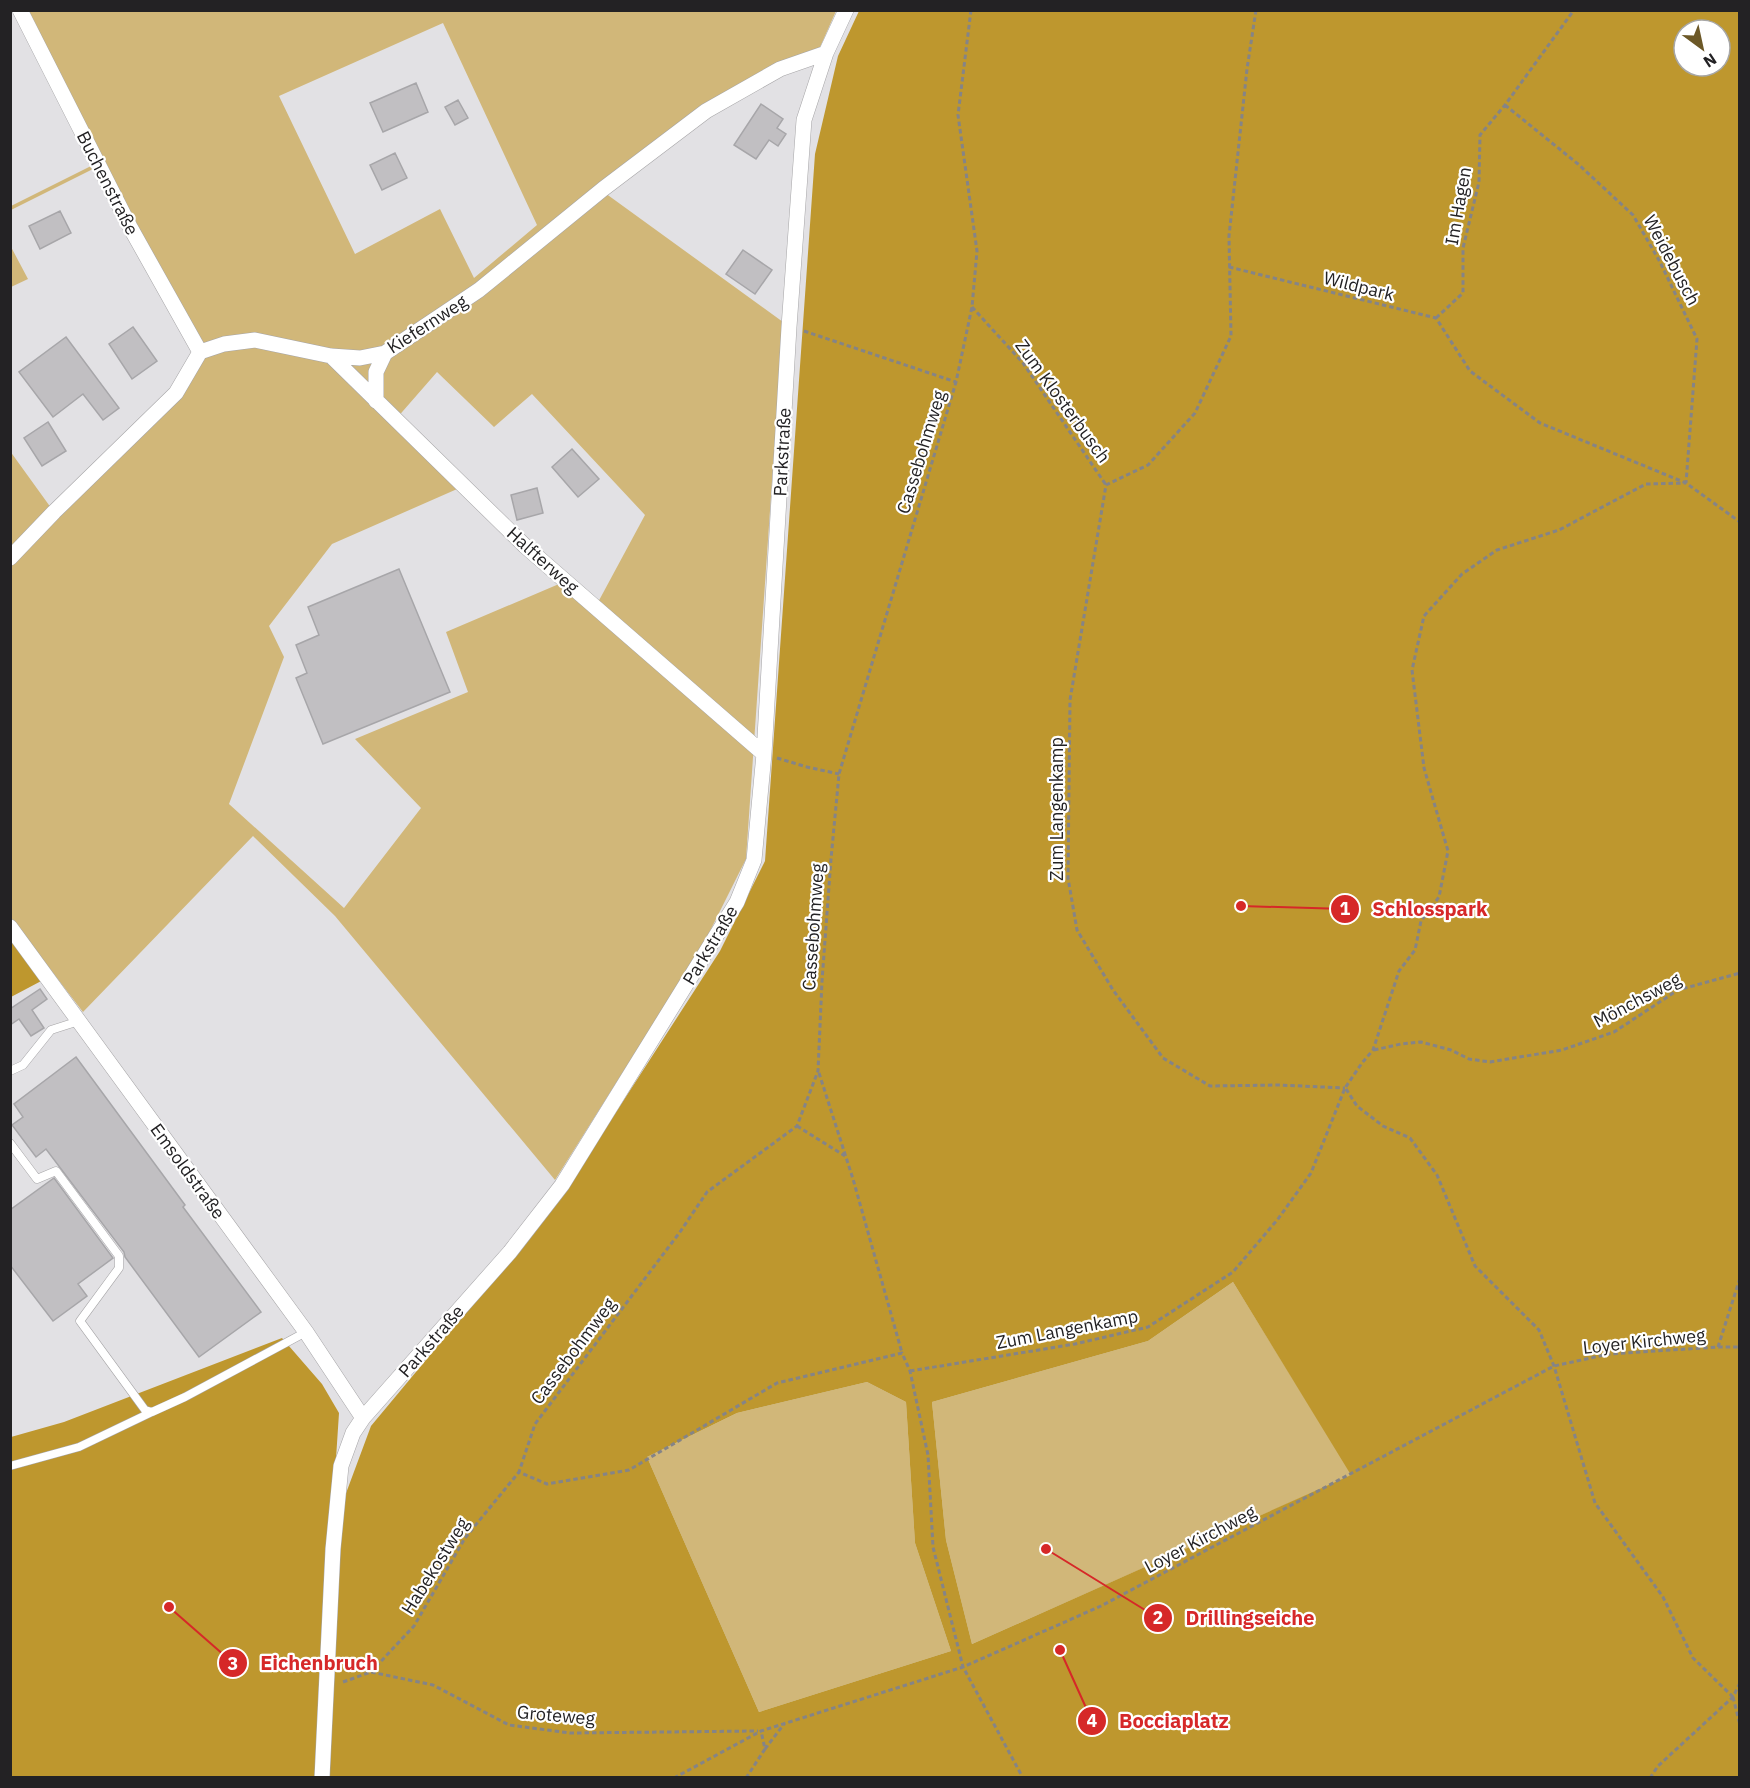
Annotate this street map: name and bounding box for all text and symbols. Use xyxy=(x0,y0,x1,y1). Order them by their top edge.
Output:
north arrow xyxy=(1672,18,1732,78)
text: N xyxy=(1700,49,1720,72)
street label: Buchenstraße xyxy=(72,127,144,239)
street label: Im Hagen xyxy=(1440,165,1476,247)
street label: Weidebusch xyxy=(1639,211,1705,309)
street label: Wildpark xyxy=(1321,266,1397,306)
street label: Kiefernweg xyxy=(382,289,472,359)
street label: Zum Klosterbusch xyxy=(1010,335,1116,467)
street label: Cassebohmweg xyxy=(891,387,951,516)
street label: Parkstraße xyxy=(768,407,796,497)
street label: Halfterweg xyxy=(502,522,584,599)
street label: Zum Langenkamp xyxy=(1045,737,1068,881)
street label: Cassebohmweg xyxy=(797,862,829,991)
callout: Schlosspark xyxy=(1330,890,1499,928)
text: Schlosspark xyxy=(1372,895,1488,922)
text: 1 xyxy=(1340,897,1351,920)
street label: Parkstraße xyxy=(677,901,743,989)
street label: Mönchsweg xyxy=(1589,967,1685,1033)
street label: Emsoldstraße xyxy=(146,1119,231,1224)
street label: Cassebohmweg xyxy=(525,1293,621,1409)
street label: Parkstraße xyxy=(393,1300,469,1382)
street label: Zum Langenkamp xyxy=(994,1304,1140,1354)
street label: Loyer Kirchweg xyxy=(1582,1323,1707,1359)
street label: Loyer Kirchweg xyxy=(1140,1500,1260,1578)
street label: Habekostweg xyxy=(396,1513,474,1619)
callout: Drillingseiche xyxy=(1143,1599,1326,1637)
text: Drillingseiche xyxy=(1186,1604,1314,1631)
text: 2 xyxy=(1153,1606,1163,1629)
callout: Eichenbruch xyxy=(218,1644,390,1682)
text: Eichenbruch xyxy=(260,1649,378,1676)
text: 3 xyxy=(228,1652,238,1675)
street label: Groteweg xyxy=(516,1700,596,1730)
callout: Bocciaplatz xyxy=(1077,1702,1241,1740)
text: Bocciaplatz xyxy=(1119,1707,1229,1734)
text: 4 xyxy=(1087,1709,1098,1732)

